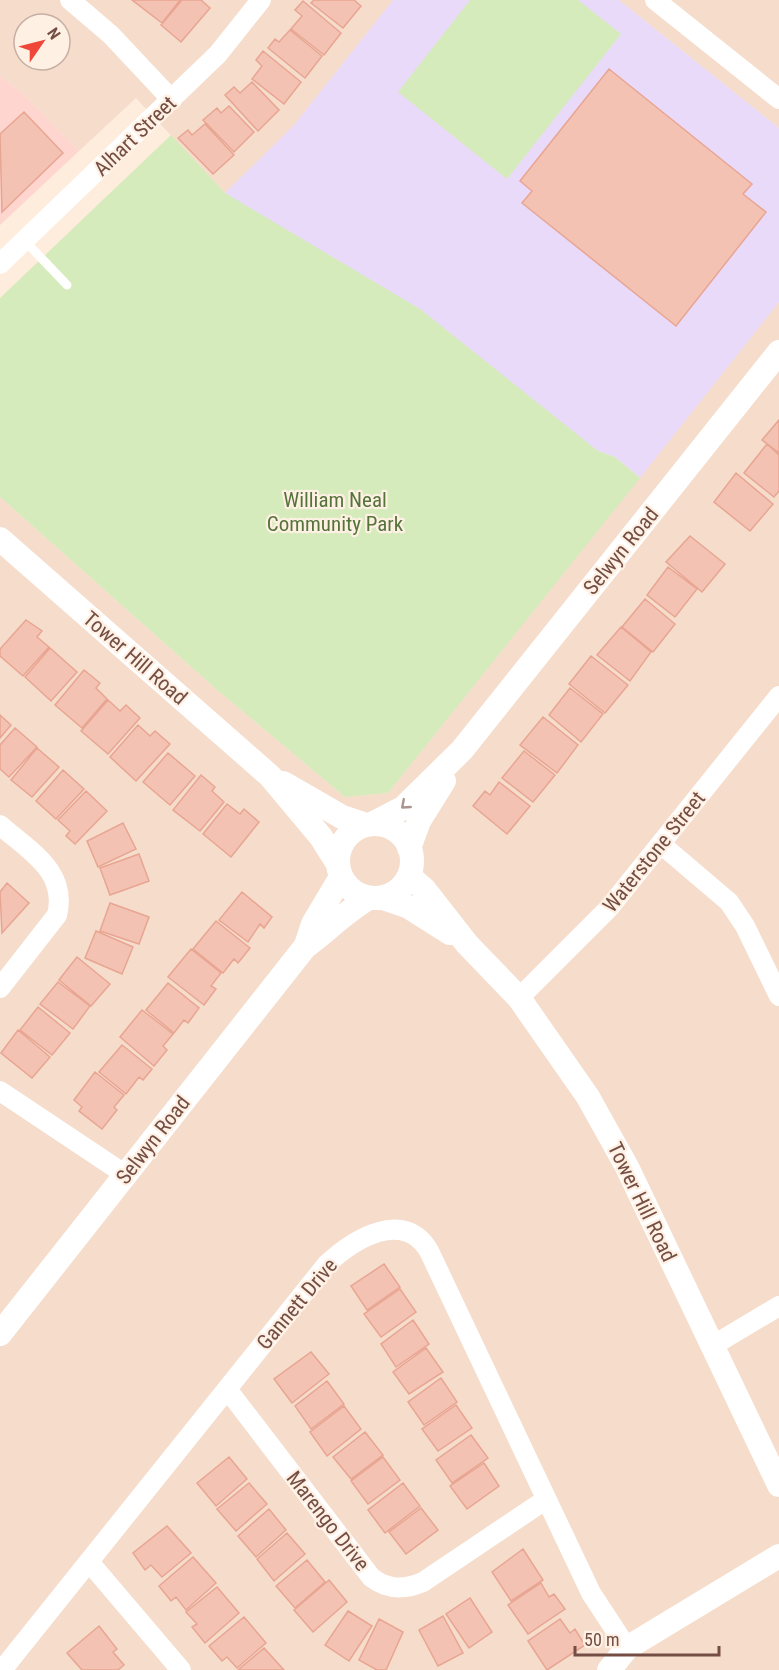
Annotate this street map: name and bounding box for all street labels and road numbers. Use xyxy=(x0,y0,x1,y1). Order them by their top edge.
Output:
street label: Alhart Street xyxy=(89,91,181,181)
street label: Selwyn Road xyxy=(579,503,663,599)
street label: Tower Hill Road xyxy=(78,606,192,710)
street label: Waterstone Street xyxy=(598,787,710,917)
street label: Selwyn Road xyxy=(111,1091,195,1189)
street label: Tower Hill Road xyxy=(603,1138,681,1266)
street label: Gannett Drive xyxy=(252,1253,342,1355)
street label: Marengo Drive xyxy=(282,1466,374,1576)

